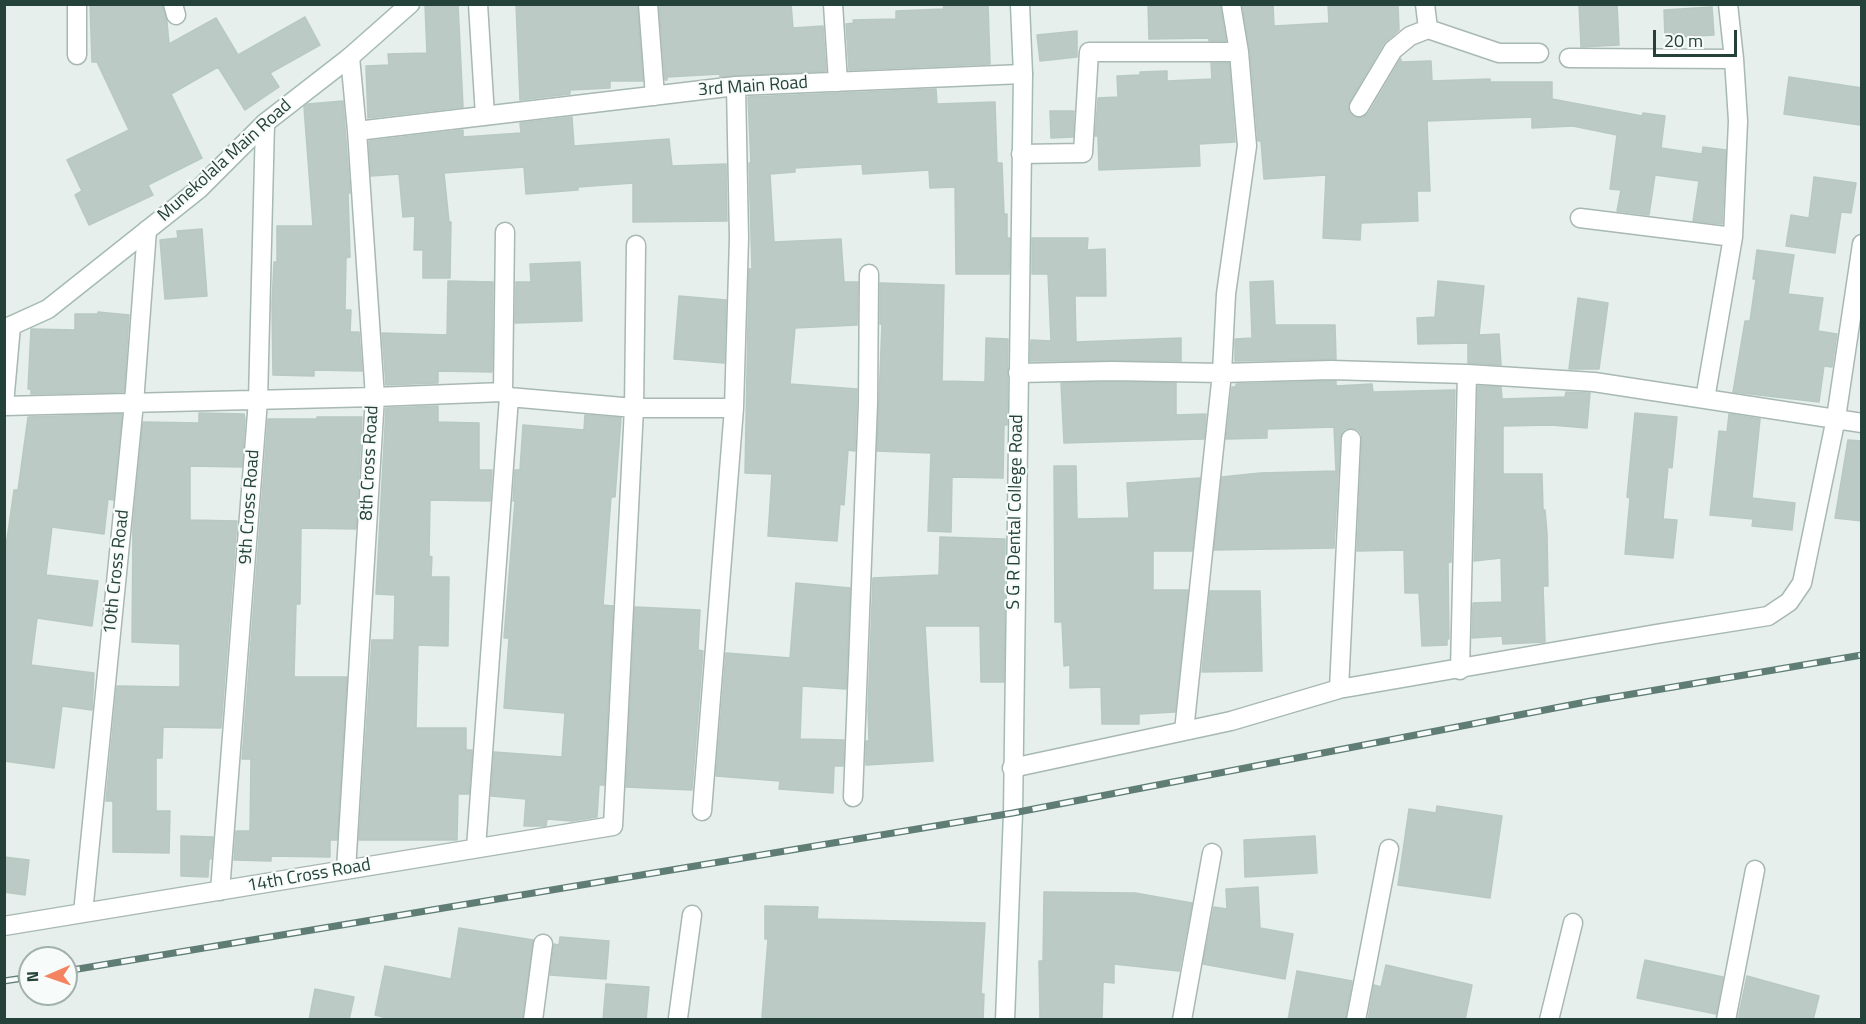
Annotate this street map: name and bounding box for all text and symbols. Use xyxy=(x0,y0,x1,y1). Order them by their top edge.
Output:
scale bar xyxy=(1656,18,1740,56)
text: 20 m xyxy=(1664,27,1703,54)
street label: 3rd Main Road xyxy=(697,72,809,102)
street label: Munekolala Main Road xyxy=(154,95,296,227)
street label: 8th Cross Road xyxy=(356,405,384,521)
street label: S G R Dental College Road xyxy=(1003,414,1029,610)
street label: 9th Cross Road xyxy=(235,449,265,565)
street label: 10th Cross Road xyxy=(100,509,134,635)
street label: 14th Cross Road xyxy=(246,855,372,897)
north arrow xyxy=(18,946,78,1006)
text: N xyxy=(20,971,44,983)

